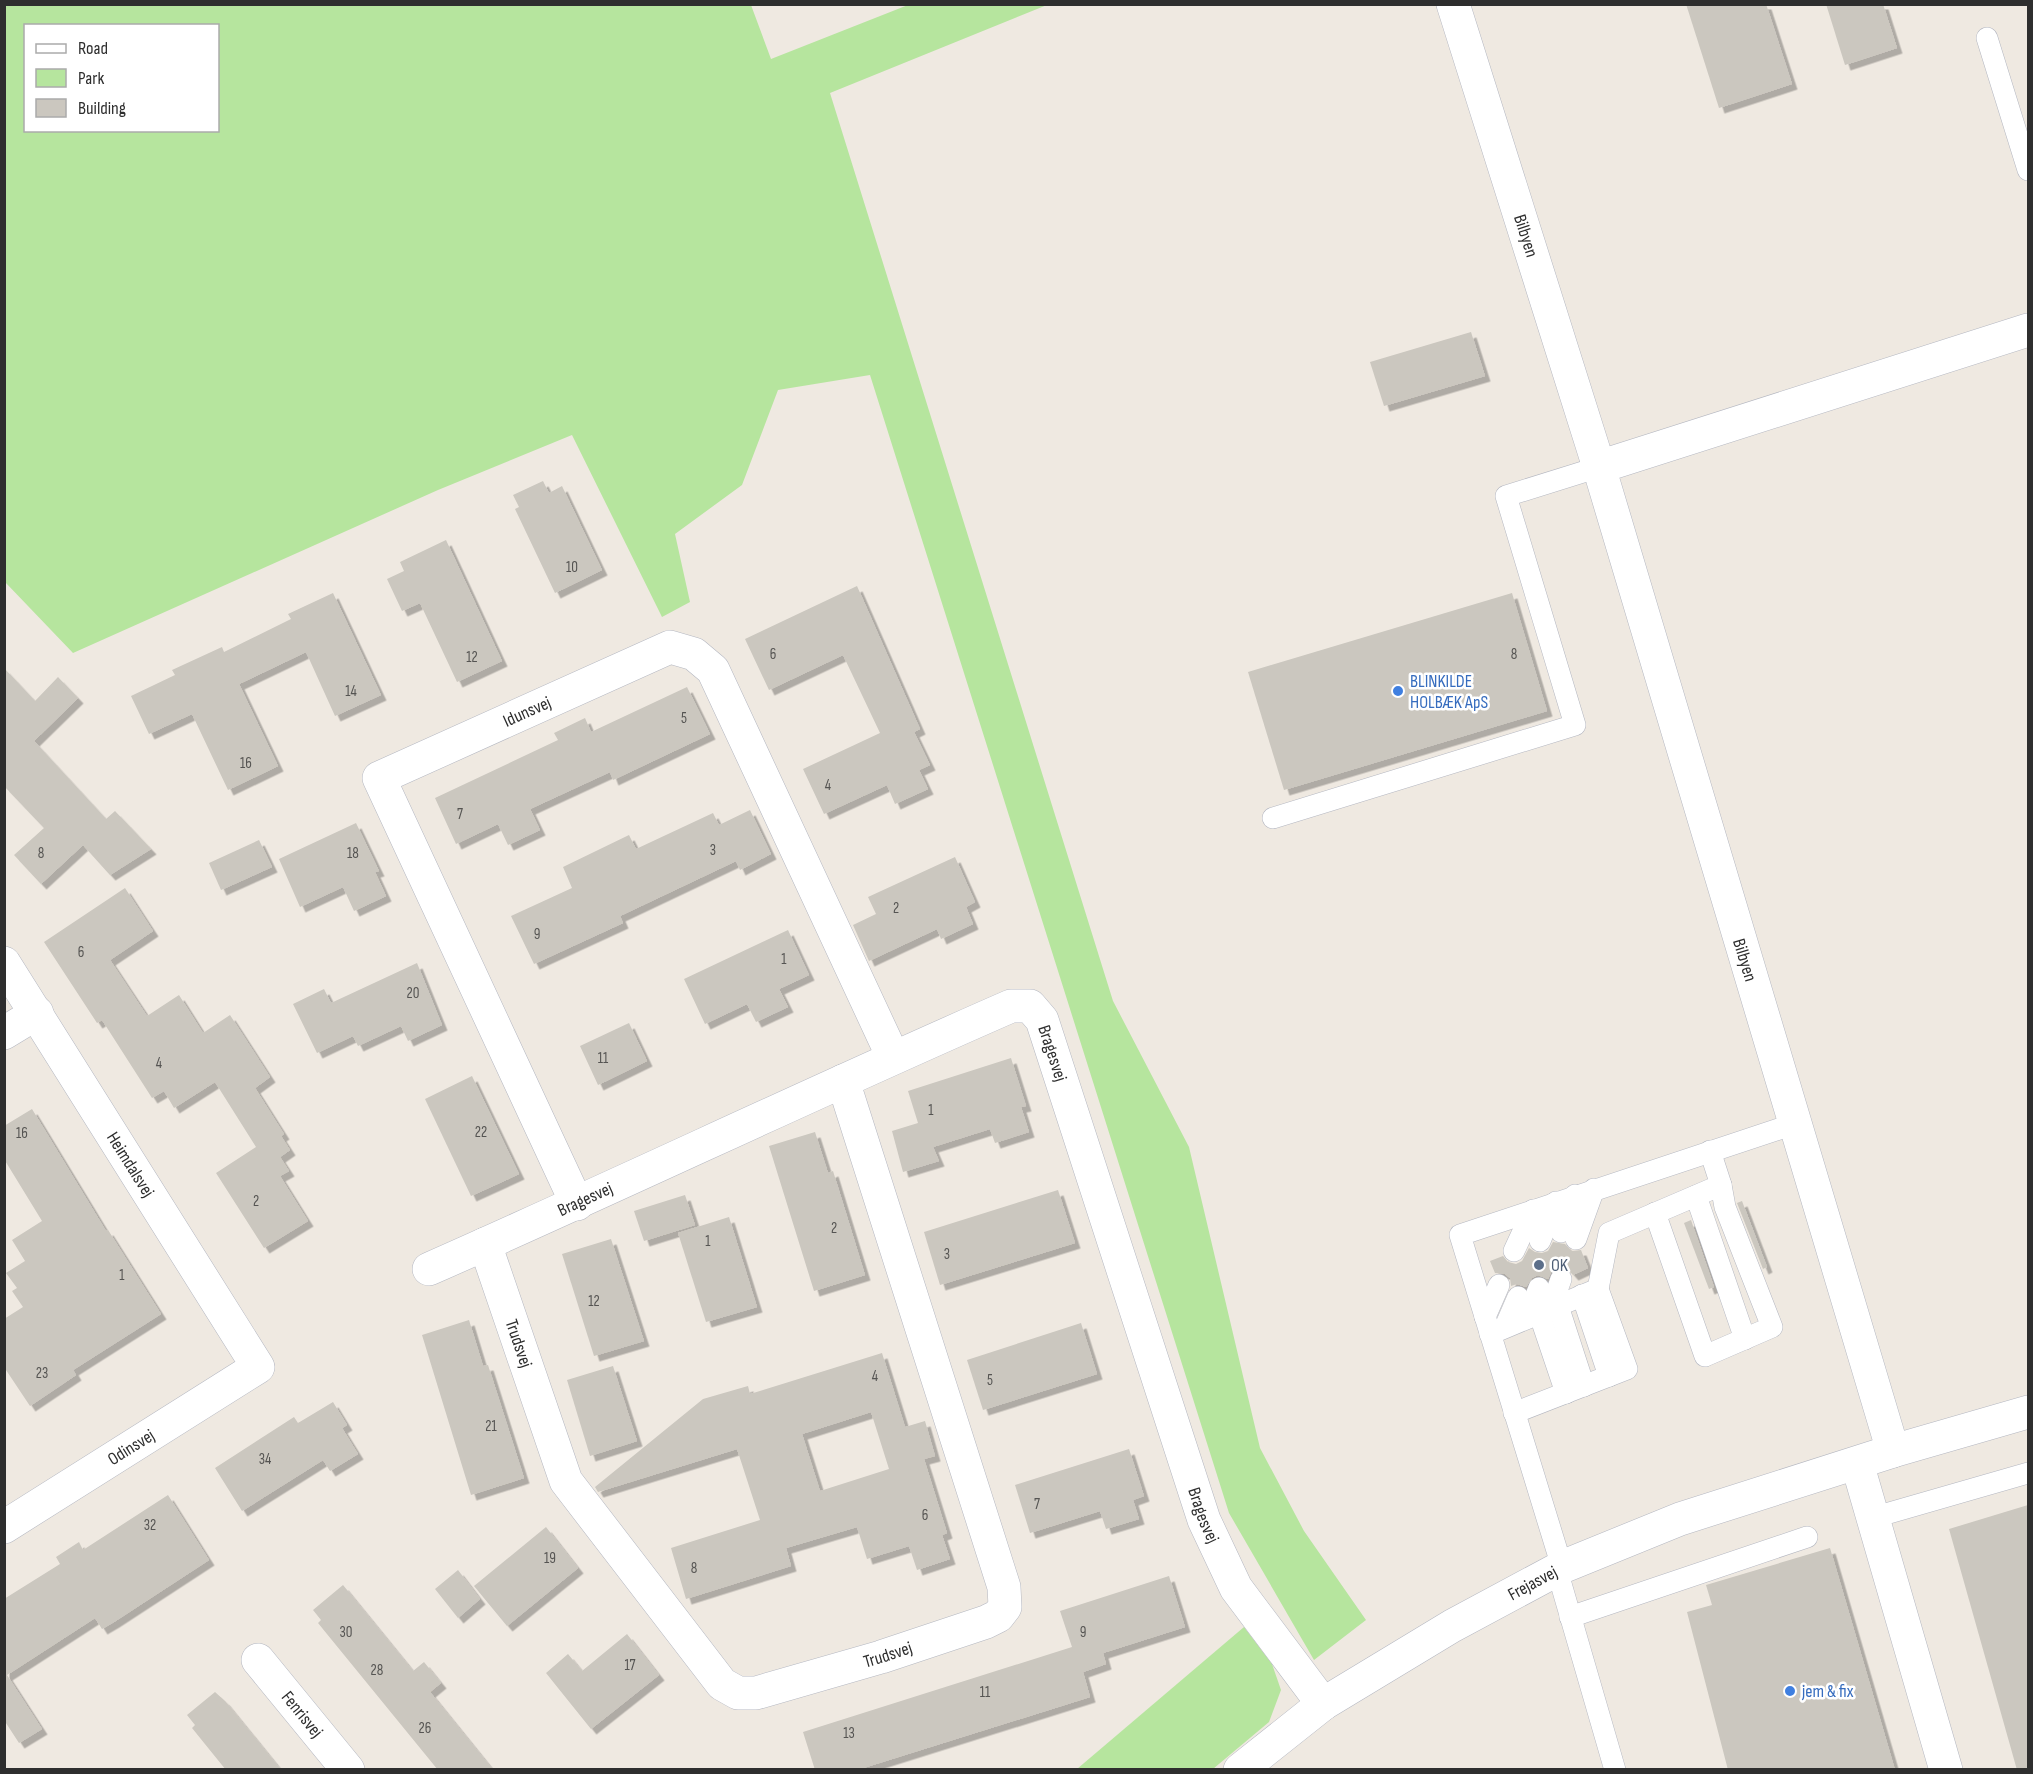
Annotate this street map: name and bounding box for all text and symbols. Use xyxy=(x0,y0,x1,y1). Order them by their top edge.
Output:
legend xyxy=(24,24,219,132)
text: Road xyxy=(78,38,108,59)
text: Park xyxy=(78,68,104,89)
text: Building xyxy=(78,98,126,119)
street label: Bilbyen xyxy=(1509,212,1542,260)
house number: 10 xyxy=(566,558,578,577)
house number: 6 xyxy=(770,645,776,664)
house number: 8 xyxy=(1511,645,1517,664)
house number: 12 xyxy=(466,648,478,667)
place label: BLINKILDE HOLBÆK ApS xyxy=(1410,671,1488,713)
house number: 14 xyxy=(345,682,357,701)
marker: BLINKILDE HOLBÆK ApS xyxy=(1391,684,1405,698)
street label: Idunsvej xyxy=(500,692,554,732)
house number: 5 xyxy=(681,709,687,728)
house number: 16 xyxy=(240,754,252,773)
house number: 4 xyxy=(825,776,831,795)
house number: 7 xyxy=(457,805,463,824)
house number: 3 xyxy=(710,841,716,860)
house number: 8 xyxy=(38,844,44,863)
house number: 18 xyxy=(347,844,359,863)
house number: 2 xyxy=(893,899,899,918)
house number: 9 xyxy=(534,925,540,944)
street label: Bilbyen xyxy=(1728,936,1761,984)
house number: 6 xyxy=(78,943,84,962)
house number: 1 xyxy=(781,950,787,969)
house number: 20 xyxy=(407,984,419,1003)
street label: Bragesvej xyxy=(1033,1023,1071,1084)
house number: 11 xyxy=(598,1049,609,1068)
house number: 4 xyxy=(156,1054,162,1073)
house number: 1 xyxy=(928,1101,934,1120)
house number: 22 xyxy=(475,1123,487,1142)
house number: 16 xyxy=(16,1124,28,1143)
street label: Heimdalsvej xyxy=(102,1128,159,1201)
street label: Bragesvej xyxy=(554,1178,616,1221)
house number: 2 xyxy=(253,1192,259,1211)
house number: 2 xyxy=(831,1219,837,1238)
house number: 1 xyxy=(705,1232,711,1251)
house number: 3 xyxy=(944,1245,950,1264)
place label: OK xyxy=(1551,1255,1569,1276)
marker: OK xyxy=(1532,1258,1546,1272)
house number: 1 xyxy=(119,1266,125,1285)
house number: 12 xyxy=(588,1292,600,1311)
street label: Trudsvej xyxy=(500,1316,536,1371)
house number: 23 xyxy=(36,1364,48,1383)
house number: 4 xyxy=(872,1367,878,1386)
house number: 5 xyxy=(987,1371,993,1390)
house number: 21 xyxy=(485,1417,497,1436)
street label: Odinsvej xyxy=(104,1425,159,1470)
house number: 34 xyxy=(259,1450,271,1469)
street label: Bragesvej xyxy=(1183,1485,1223,1547)
house number: 7 xyxy=(1034,1495,1040,1514)
house number: 6 xyxy=(922,1506,928,1525)
house number: 32 xyxy=(144,1516,156,1535)
house number: 19 xyxy=(544,1549,556,1568)
house number: 8 xyxy=(691,1559,697,1578)
street label: Frejasvej xyxy=(1504,1562,1561,1605)
house number: 30 xyxy=(340,1623,352,1642)
house number: 9 xyxy=(1080,1623,1086,1642)
street label: Trudsvej xyxy=(861,1637,915,1673)
house number: 17 xyxy=(624,1656,636,1675)
house number: 28 xyxy=(371,1661,383,1680)
place label: jem & fix xyxy=(1801,1681,1854,1702)
house number: 11 xyxy=(980,1683,991,1702)
marker: jem & fix xyxy=(1783,1684,1797,1698)
street label: Fenrisvej xyxy=(277,1687,327,1742)
house number: 26 xyxy=(419,1719,431,1738)
house number: 13 xyxy=(843,1724,855,1743)

